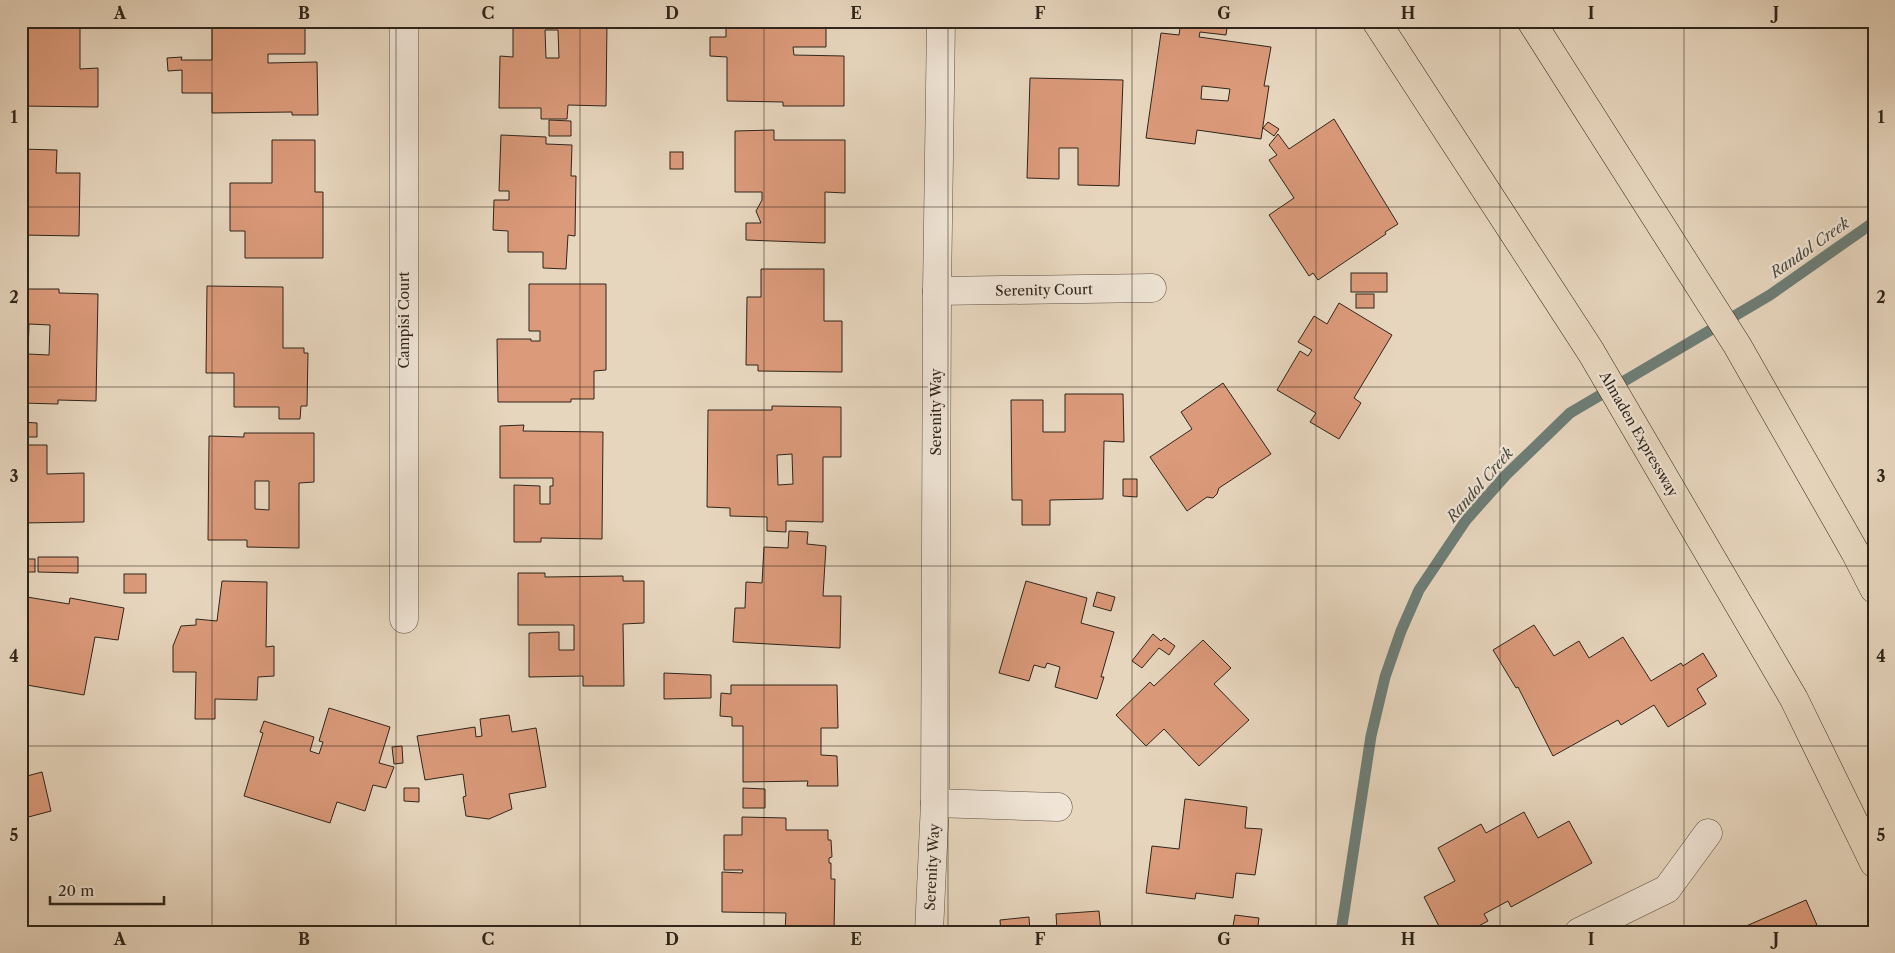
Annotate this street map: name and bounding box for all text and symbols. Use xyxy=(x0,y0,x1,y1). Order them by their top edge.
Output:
text: A xyxy=(113,3,127,23)
text: B xyxy=(298,3,310,23)
text: C xyxy=(482,3,494,23)
text: D xyxy=(665,3,679,23)
text: E xyxy=(850,3,862,23)
text: F xyxy=(1035,3,1046,23)
text: G xyxy=(1217,3,1231,23)
text: H xyxy=(1401,3,1415,23)
text: I xyxy=(1588,3,1595,23)
text: J xyxy=(1770,3,1779,23)
text: 1 xyxy=(10,107,18,127)
text: 1 xyxy=(1877,107,1885,127)
water label: Randol Creek xyxy=(1766,213,1853,282)
street label: Campisi Court xyxy=(395,271,413,369)
street label: Serenity Court xyxy=(995,280,1093,300)
text: 2 xyxy=(9,287,19,307)
text: 2 xyxy=(1876,287,1886,307)
street label: Almaden Expressway xyxy=(1595,367,1682,500)
street label: Serenity Way xyxy=(927,368,945,456)
water label: Randol Creek xyxy=(1441,443,1517,527)
text: 3 xyxy=(9,466,19,486)
text: 3 xyxy=(1876,466,1886,486)
text: 4 xyxy=(9,646,19,666)
text: 4 xyxy=(1876,646,1886,666)
street label: Serenity Way xyxy=(921,823,943,911)
text: 5 xyxy=(10,825,19,845)
text: 5 xyxy=(1877,825,1886,845)
scale bar xyxy=(50,873,164,905)
text: 20 m xyxy=(58,881,94,900)
text: A xyxy=(113,929,127,949)
text: B xyxy=(298,929,310,949)
text: C xyxy=(482,929,494,949)
text: D xyxy=(665,929,679,949)
text: E xyxy=(850,929,862,949)
text: F xyxy=(1035,929,1046,949)
text: G xyxy=(1217,929,1231,949)
text: H xyxy=(1401,929,1415,949)
text: I xyxy=(1588,929,1595,949)
text: J xyxy=(1770,929,1779,949)

